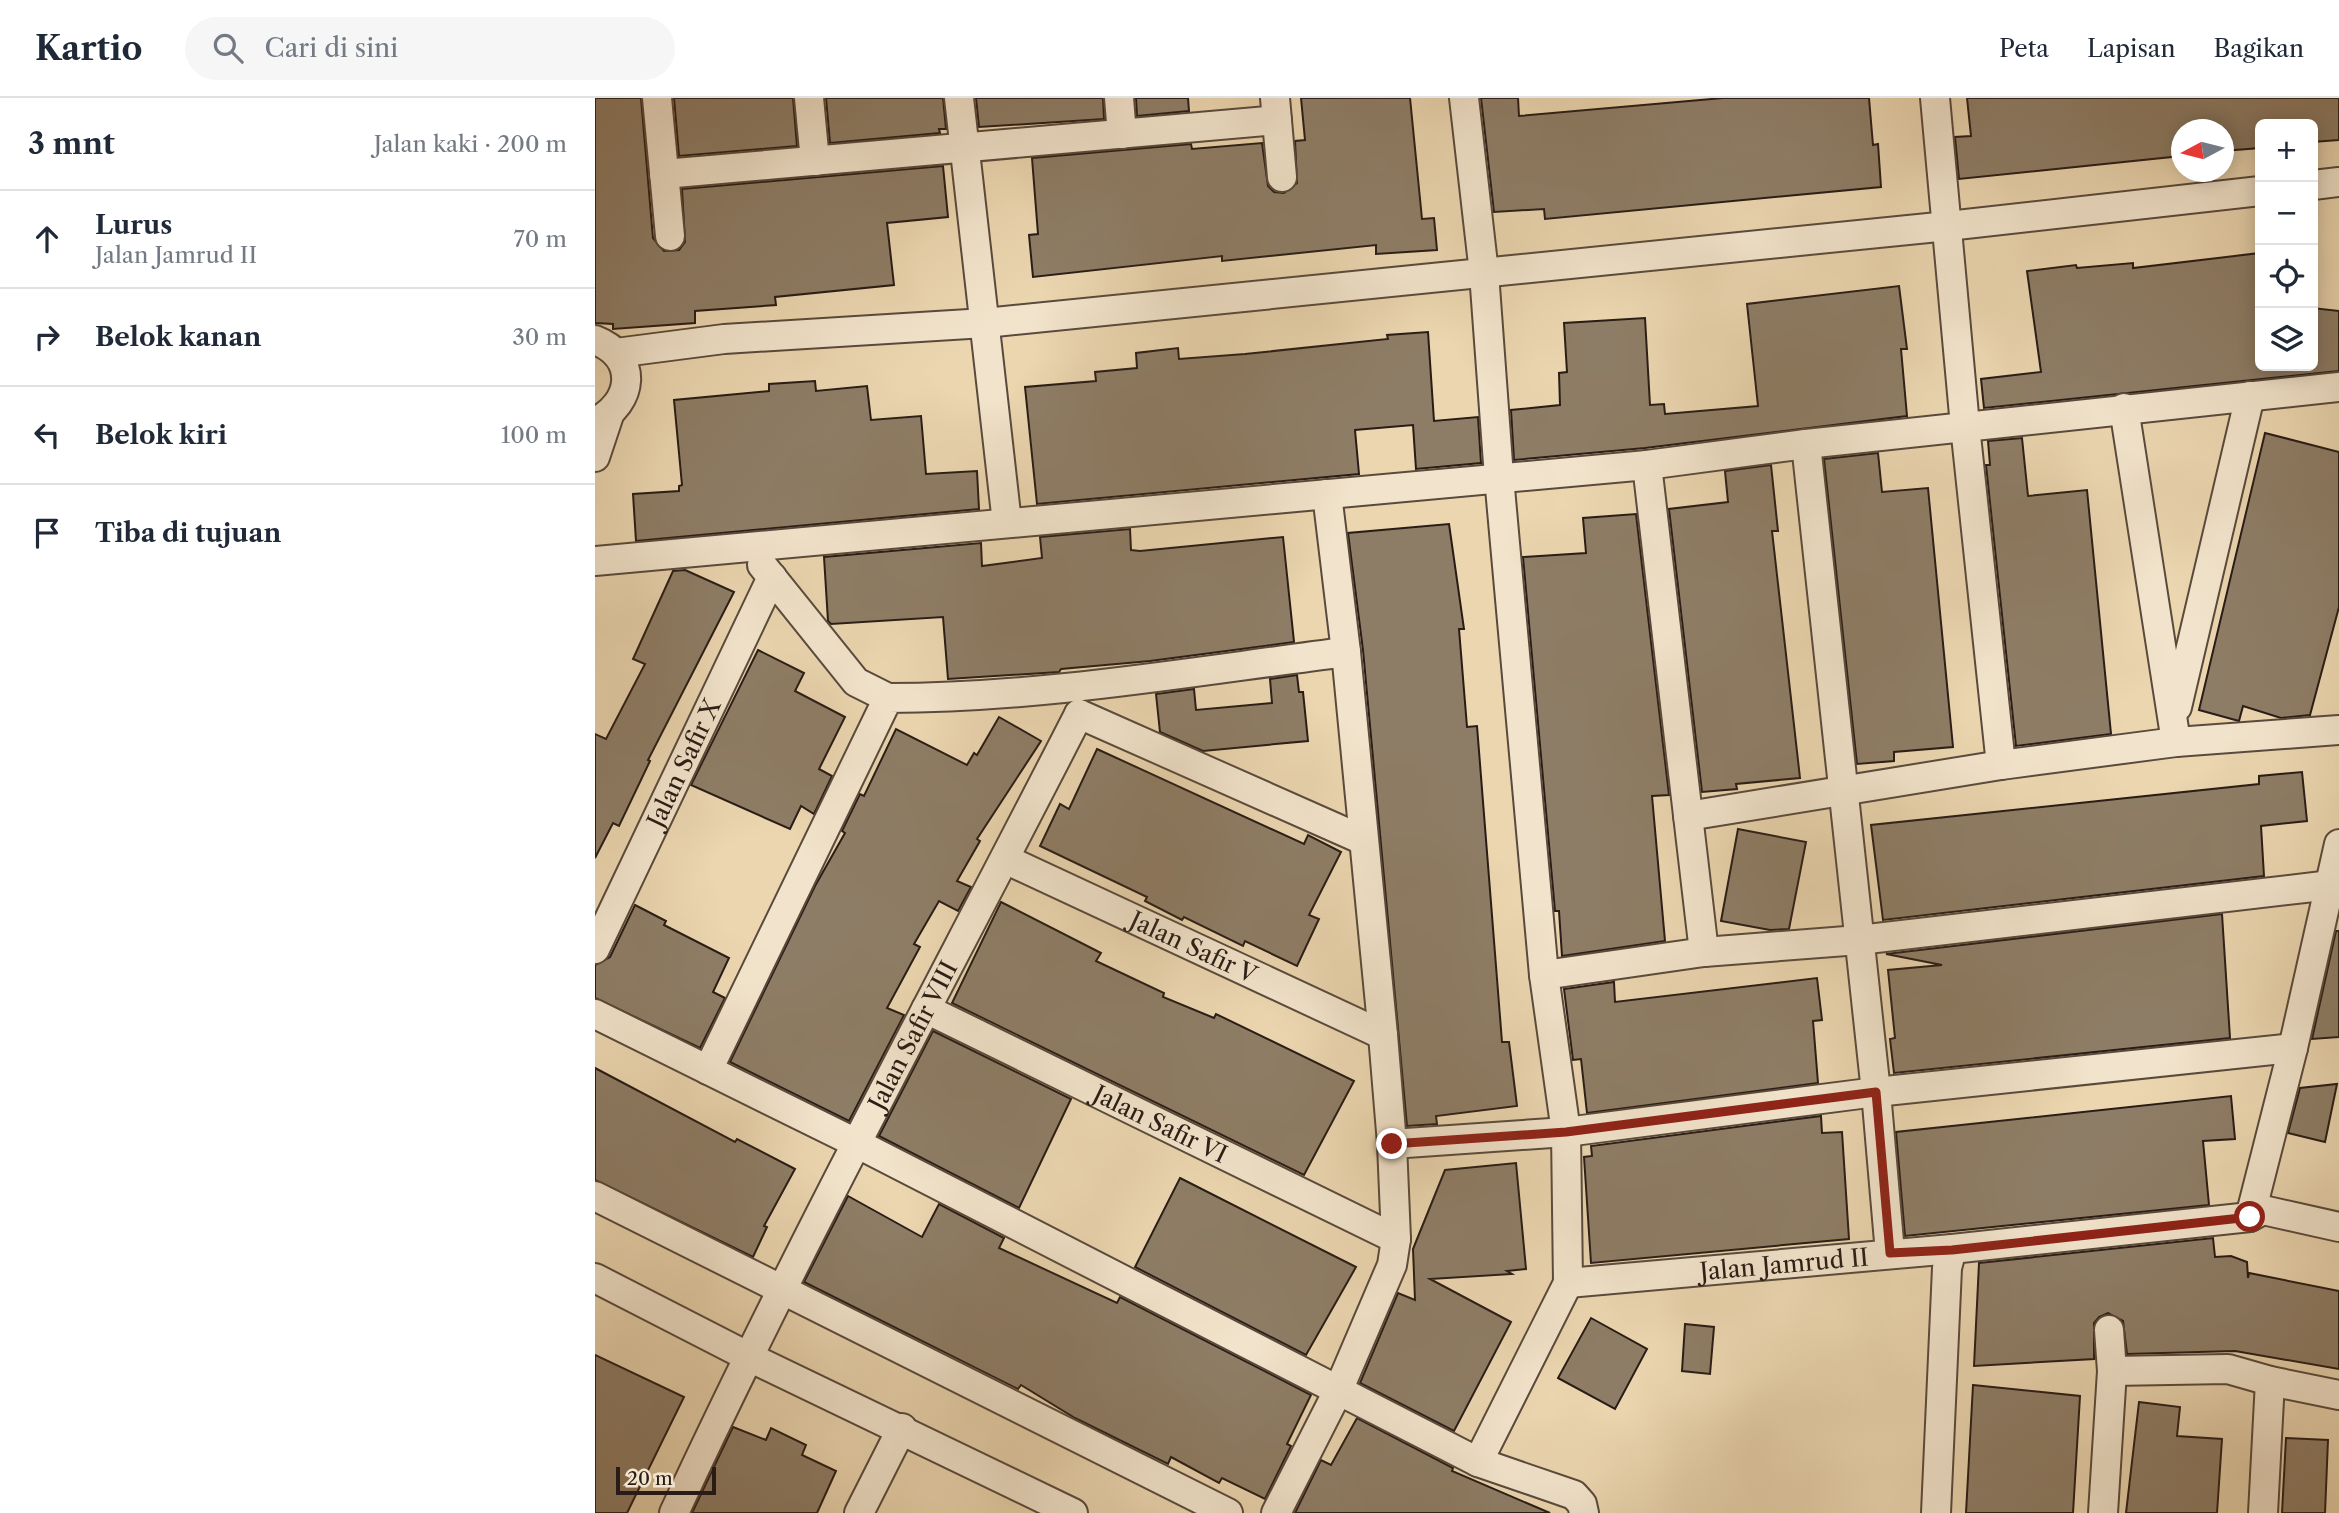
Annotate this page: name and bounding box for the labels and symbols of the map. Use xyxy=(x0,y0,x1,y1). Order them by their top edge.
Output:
north arrow xyxy=(2171,119,2234,182)
street label: Jalan Safir X xyxy=(639,694,726,835)
street label: Jalan Safir V xyxy=(1122,903,1262,989)
street label: Jalan Safir VIII xyxy=(860,956,963,1118)
street label: Jalan Safir VI xyxy=(1085,1077,1232,1169)
route end xyxy=(1376,1128,1407,1159)
route start xyxy=(2234,1201,2265,1232)
street label: Jalan Jamrud II xyxy=(1695,1242,1870,1286)
scale bar xyxy=(616,1464,716,1496)

